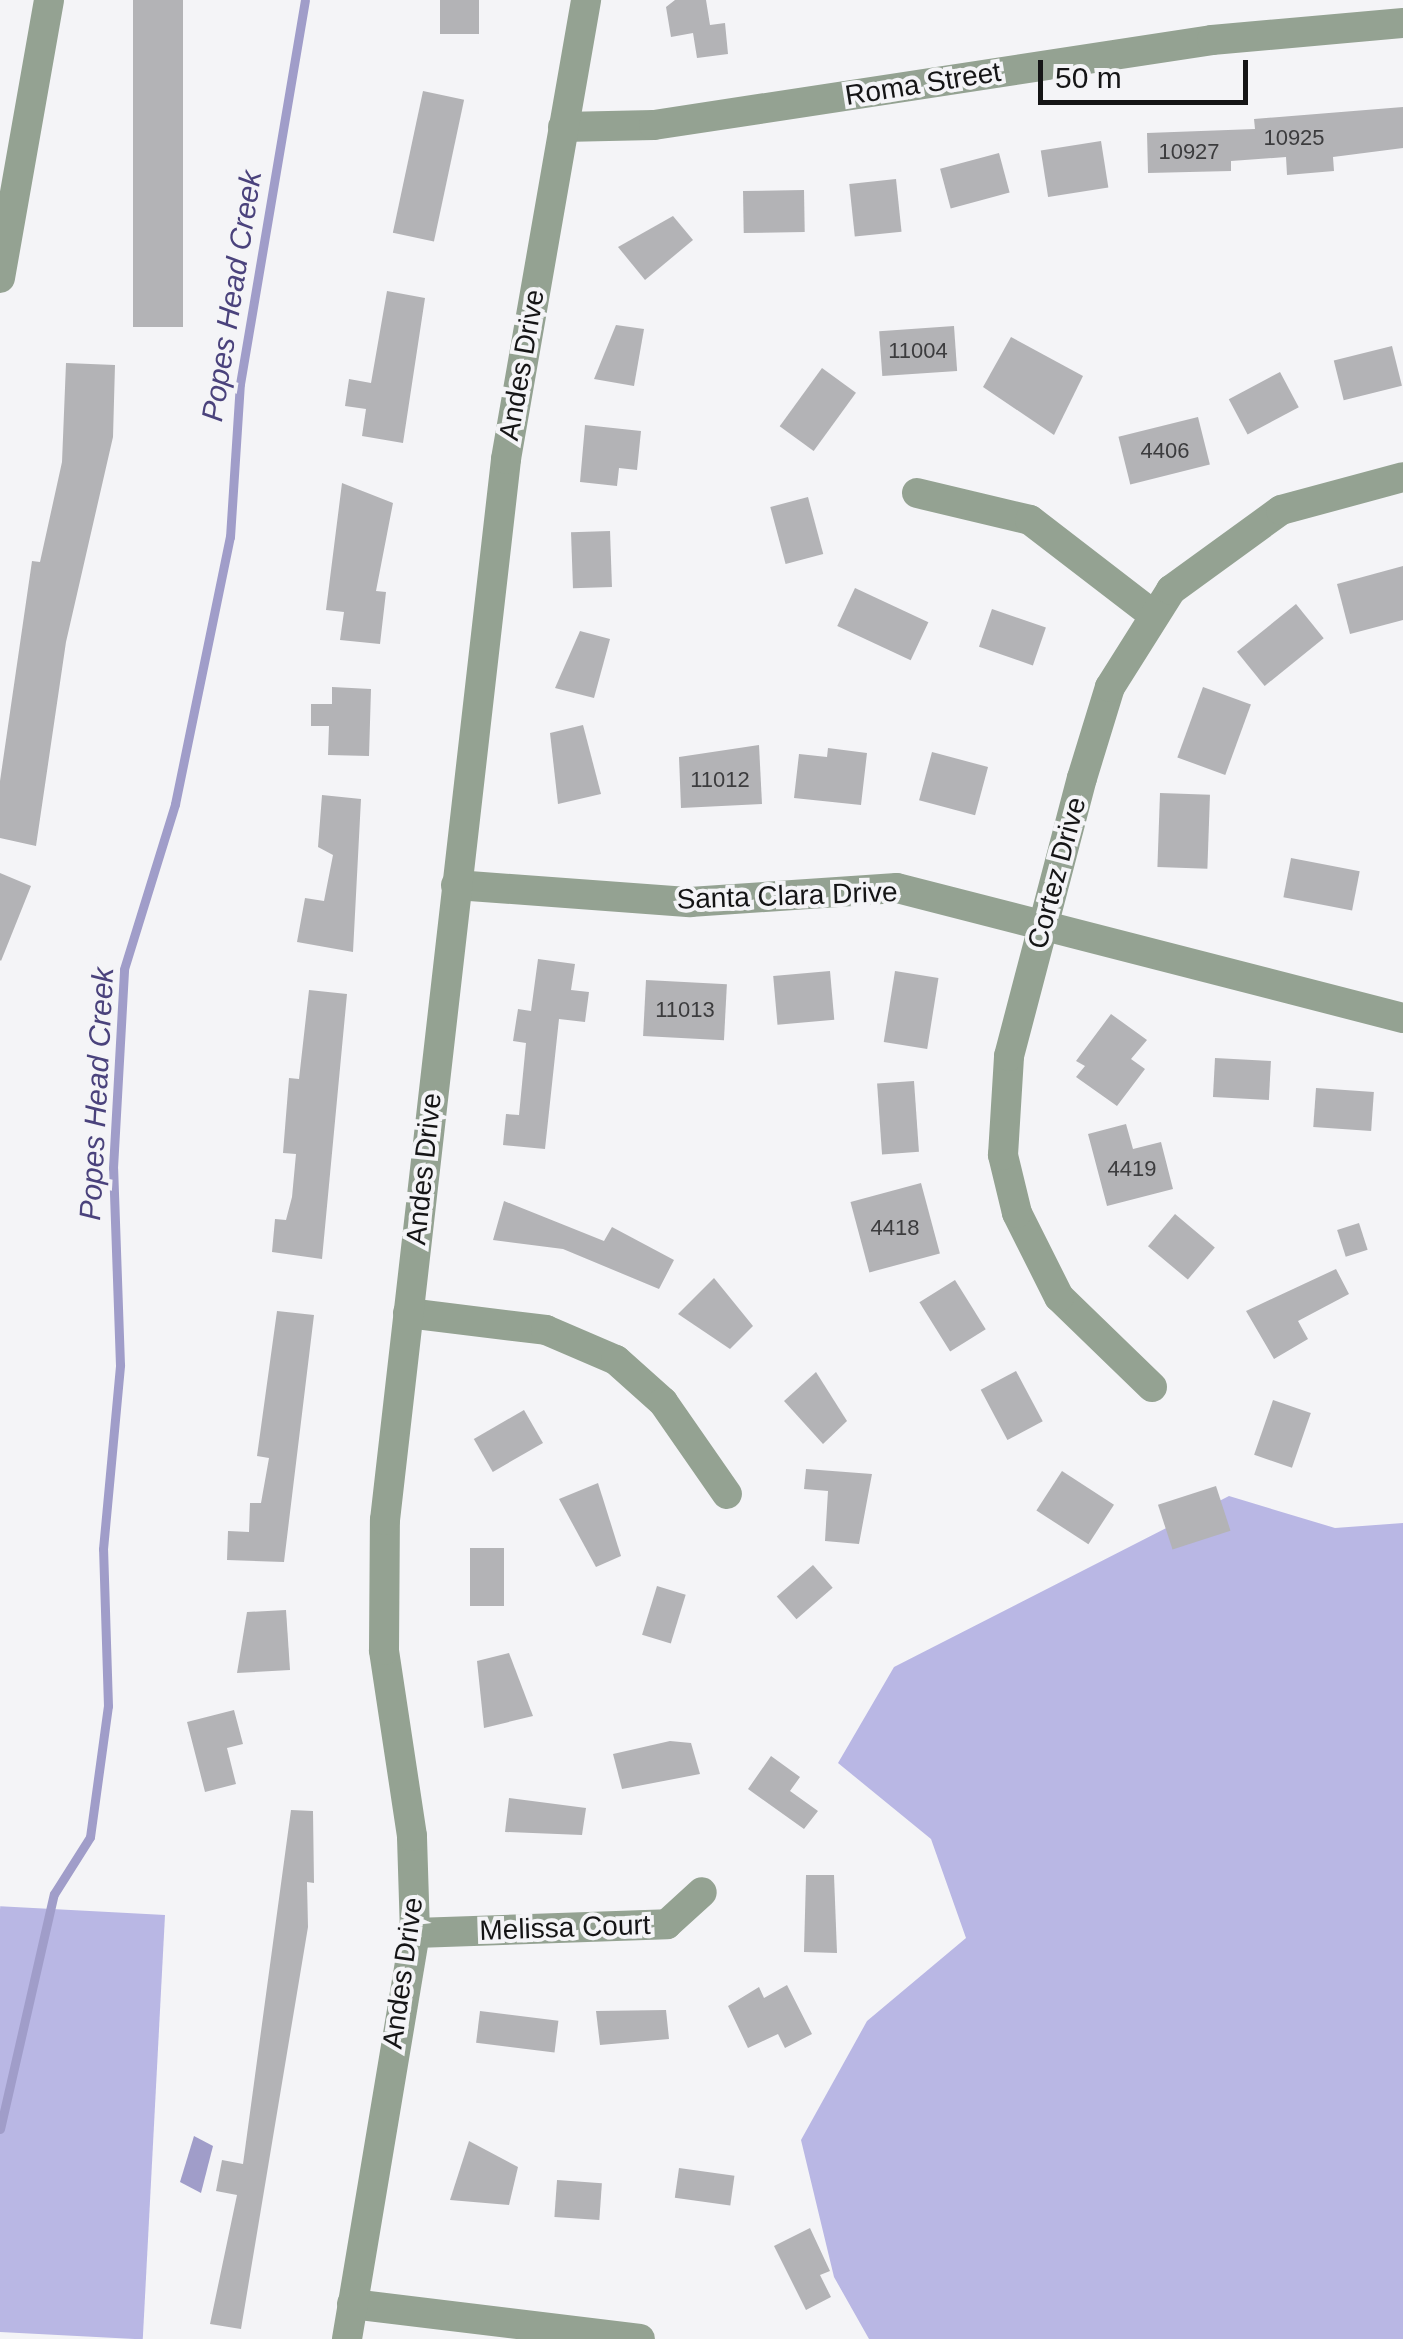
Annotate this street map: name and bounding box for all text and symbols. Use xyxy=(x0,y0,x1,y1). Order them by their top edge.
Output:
scale bar xyxy=(1043,40,1253,102)
street label: Roma Street xyxy=(843,55,1003,113)
text: 50 m xyxy=(1055,61,1122,94)
house number: 10925 xyxy=(1263,125,1325,151)
house number: 10927 xyxy=(1158,139,1220,165)
water label: Popes Head Creek xyxy=(194,168,270,424)
street label: Andes Drive xyxy=(492,287,552,443)
house number: 11004 xyxy=(888,338,948,364)
house number: 4406 xyxy=(1141,438,1189,464)
house number: 11012 xyxy=(690,767,750,793)
street label: Cortez Drive xyxy=(1021,794,1093,952)
street label: Santa Clara Drive xyxy=(676,875,898,917)
water label: Popes Head Creek xyxy=(72,966,122,1222)
house number: 11013 xyxy=(655,997,715,1023)
street label: Andes Drive xyxy=(399,1091,449,1247)
house number: 4419 xyxy=(1108,1156,1156,1182)
house number: 4418 xyxy=(871,1215,919,1241)
street label: Andes Drive xyxy=(376,1895,430,2051)
street label: Melissa Court xyxy=(479,1908,651,1948)

